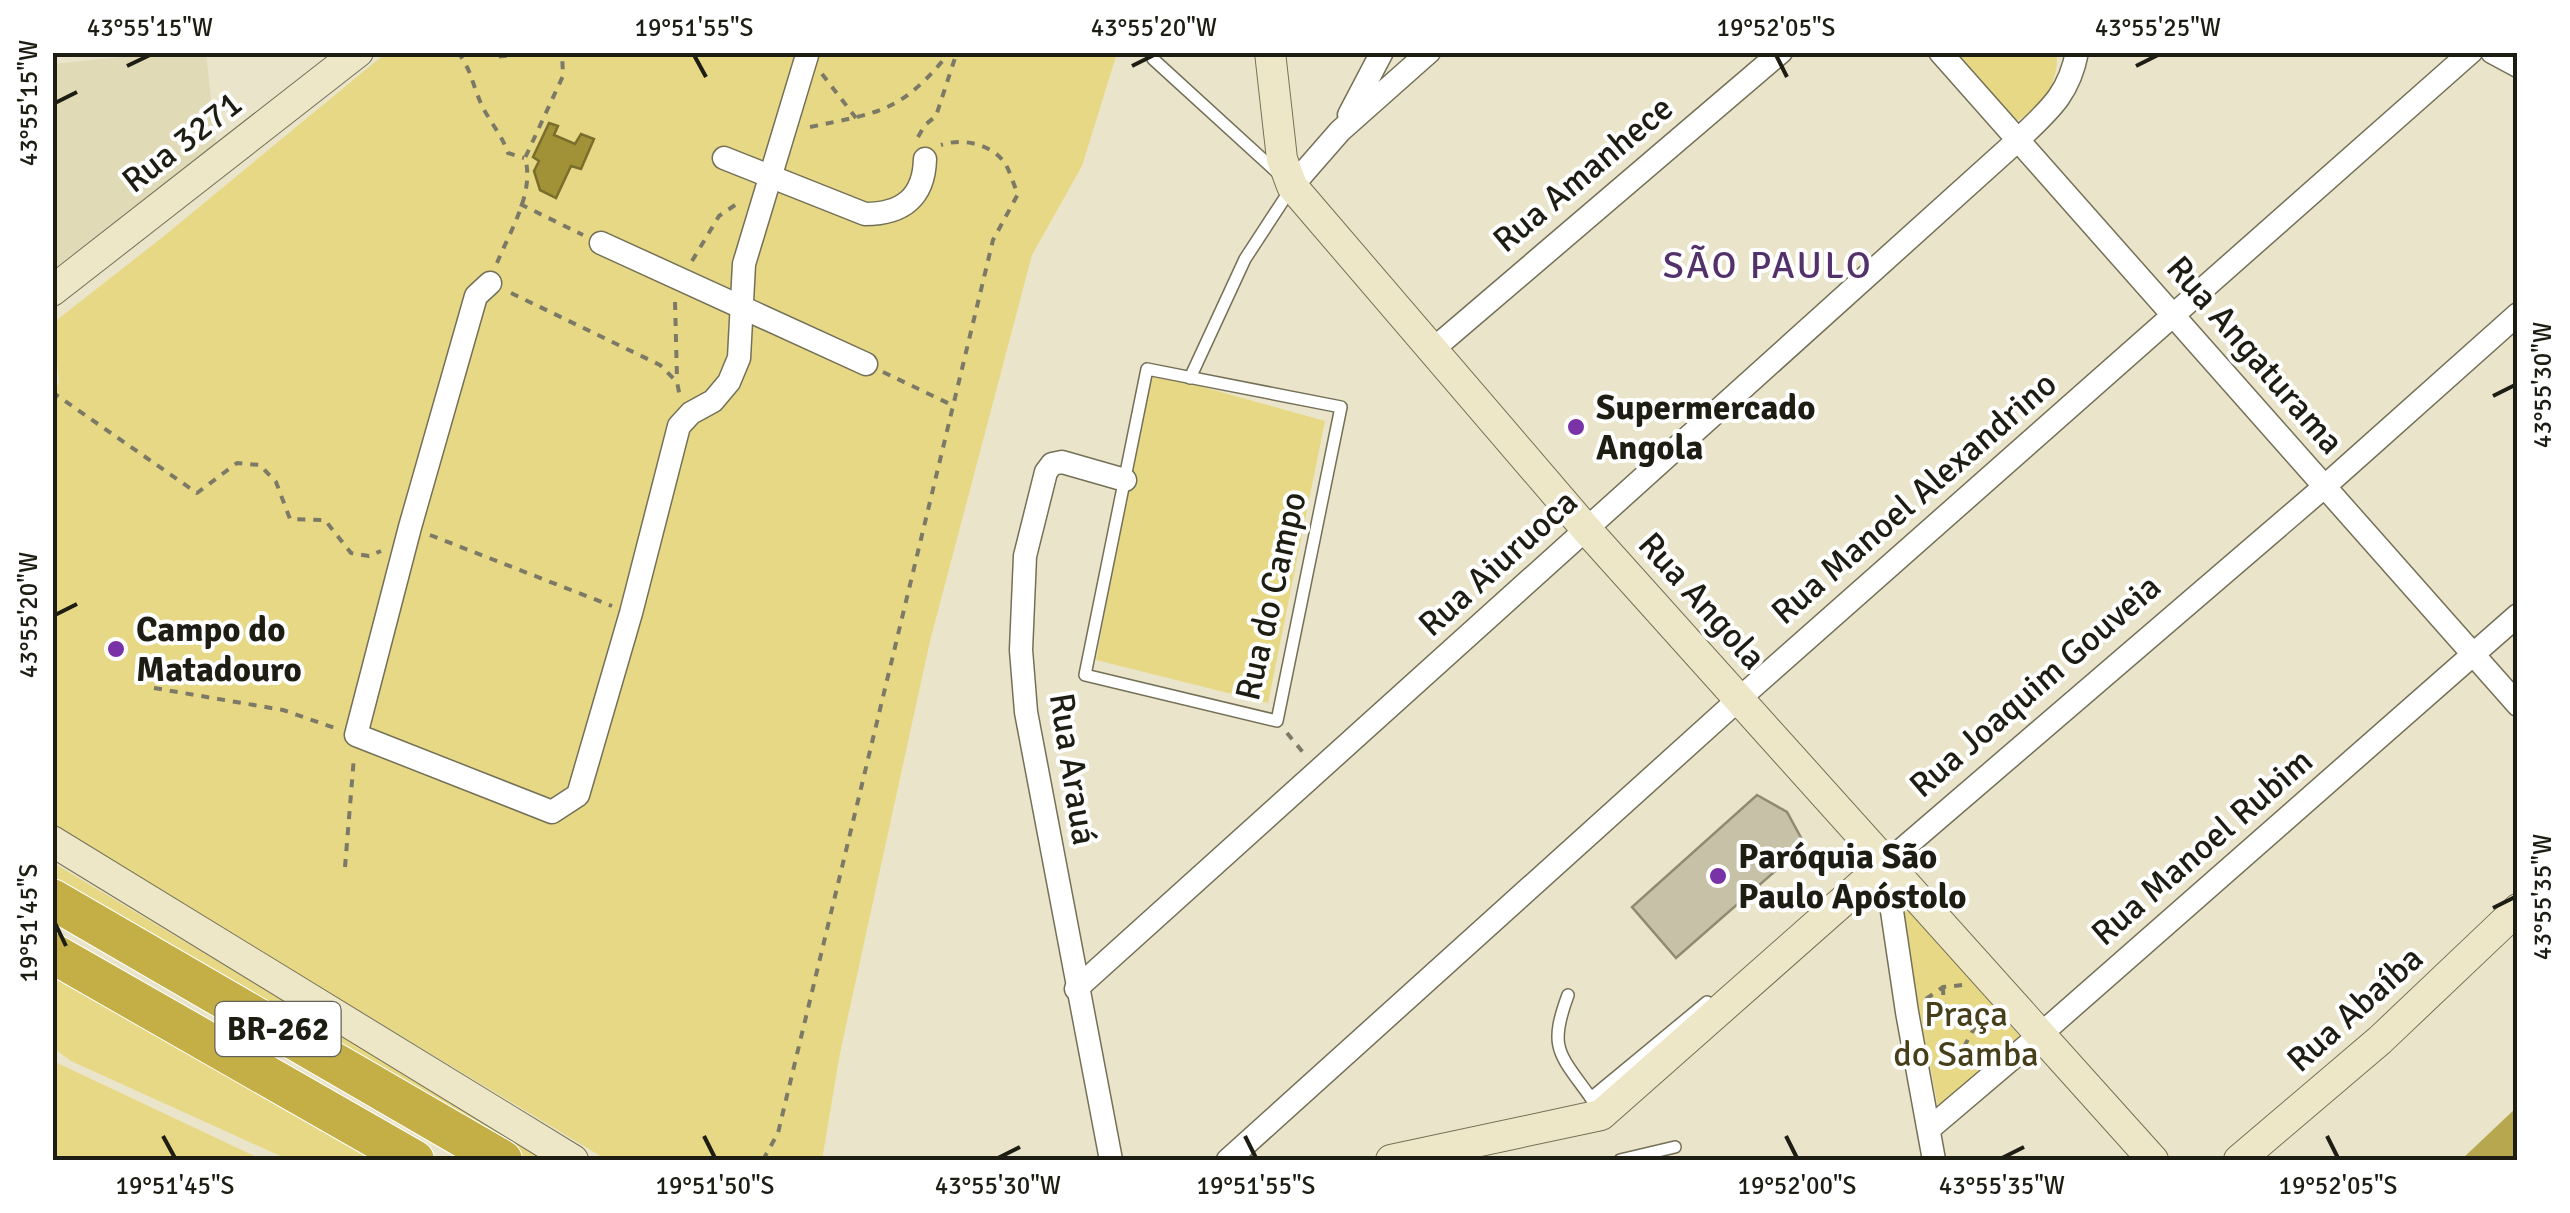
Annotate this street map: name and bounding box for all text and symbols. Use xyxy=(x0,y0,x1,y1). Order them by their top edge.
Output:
text: 43°55'15"W xyxy=(87,12,213,43)
text: 19°51'55"S xyxy=(635,12,753,43)
text: 43°55'20"W xyxy=(1091,12,1217,43)
text: 19°52'05"S xyxy=(1717,12,1835,43)
text: 43°55'25"W xyxy=(2095,12,2221,43)
text: 43°55'15"W xyxy=(13,40,44,166)
street label: Rua 3271 xyxy=(113,82,251,202)
street label: Rua Amanhece xyxy=(1484,86,1682,262)
district label: SÃO PAULO xyxy=(1663,242,1873,289)
street label: Rua Angaturama xyxy=(2157,247,2353,463)
text: 43°55'30"W xyxy=(2527,322,2558,448)
street label: Rua Manoel Alexandrino xyxy=(1763,362,2065,634)
place label: Supermercado Angola xyxy=(1596,386,1815,469)
marker: Supermercado Angola xyxy=(1565,416,1587,438)
street label: Rua Aiuruoca xyxy=(1410,480,1586,646)
street label: Rua do Campo xyxy=(1226,488,1316,704)
street label: Rua Angola xyxy=(1629,523,1775,679)
text: 43°55'20"W xyxy=(13,552,44,678)
street label: Rua Joaquim Gouveia xyxy=(1901,565,2169,807)
place label: Campo do Matadouro xyxy=(136,608,302,691)
marker: Campo do Matadouro xyxy=(105,638,127,660)
street label: Rua Arauá xyxy=(1040,690,1106,848)
street label: Rua Manoel Rubim xyxy=(2083,739,2321,955)
text: 43°55'35"W xyxy=(2527,834,2558,960)
place label: Paróquia São Paulo Apóstolo xyxy=(1738,835,1967,918)
text: 19°51'45"S xyxy=(13,864,44,982)
marker: Paróquia São Paulo Apóstolo xyxy=(1707,865,1729,887)
street label: Rua Abaíba xyxy=(2278,937,2432,1081)
park label: Praça do Samba xyxy=(1893,993,2039,1076)
road number: BR-262 xyxy=(216,1002,340,1056)
text: 19°51'45"S xyxy=(116,1170,234,1201)
text: 19°51'50"S xyxy=(656,1170,774,1201)
text: 43°55'30"W xyxy=(935,1170,1061,1201)
text: 19°51'55"S xyxy=(1197,1170,1315,1201)
text: 19°52'00"S xyxy=(1738,1170,1856,1201)
text: 43°55'35"W xyxy=(1939,1170,2065,1201)
text: 19°52'05"S xyxy=(2279,1170,2397,1201)

